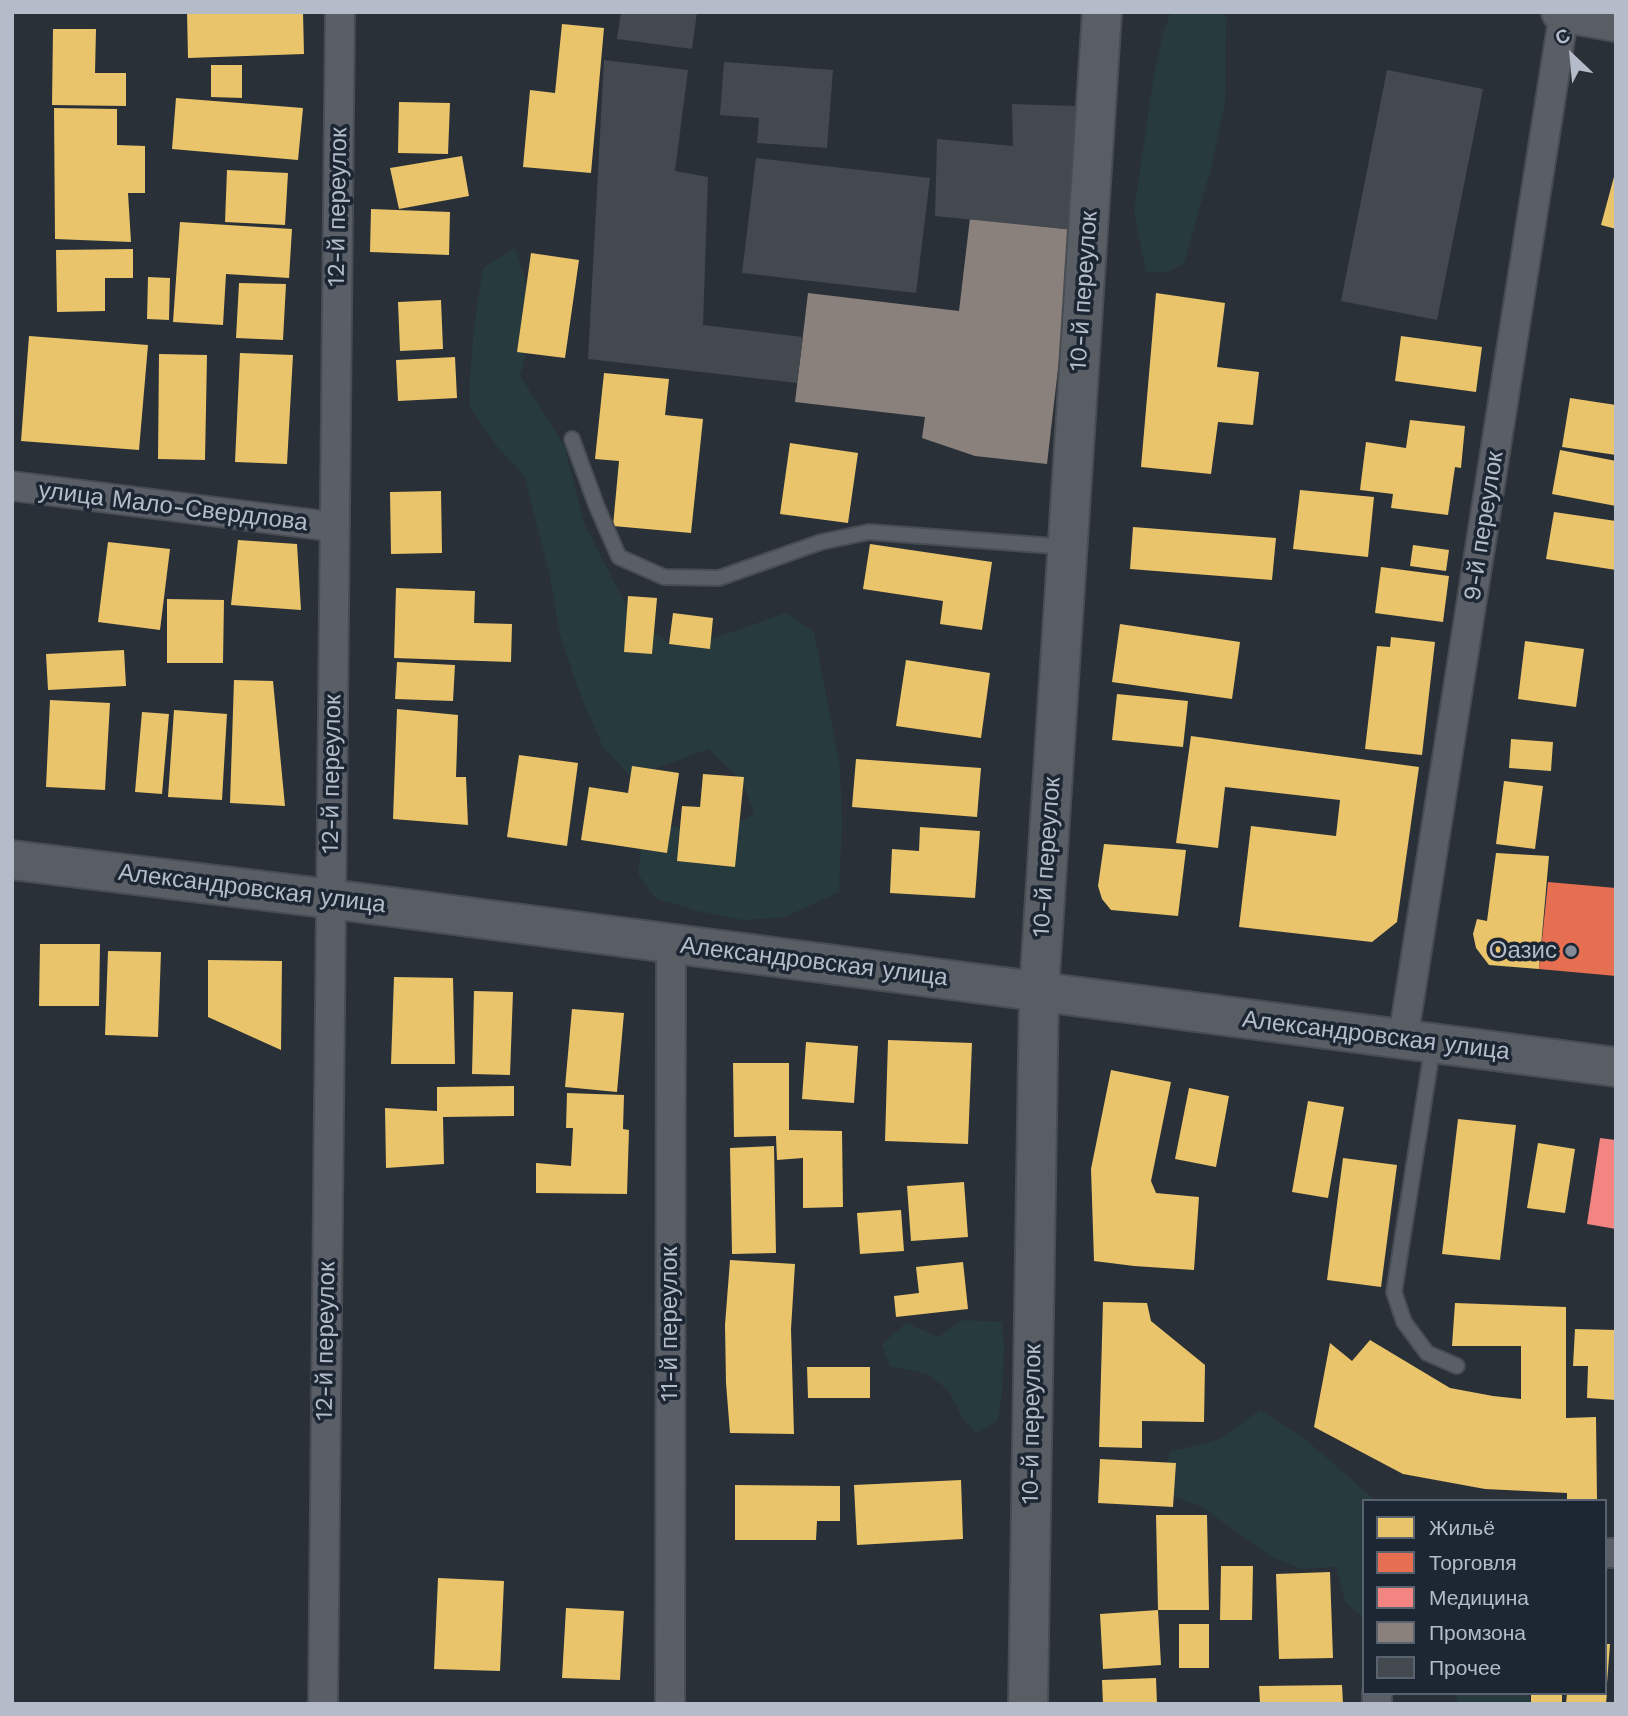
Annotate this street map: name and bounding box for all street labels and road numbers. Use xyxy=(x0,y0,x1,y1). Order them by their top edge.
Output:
street label: 12-й переулок xyxy=(322,127,354,287)
street label: 10-й переулок xyxy=(1064,210,1104,372)
street label: 9-й переулок xyxy=(1458,449,1510,603)
street label: улица Мало-Свердлова xyxy=(37,476,309,538)
street label: 12-й переулок xyxy=(316,694,348,854)
street label: 10-й переулок xyxy=(1027,776,1067,938)
street label: Александровская улица xyxy=(117,858,387,920)
street label: Александровская улица xyxy=(679,931,949,993)
street label: Александровская улица xyxy=(1241,1005,1511,1067)
street label: 11-й переулок xyxy=(656,1247,684,1401)
street label: 12-й переулок xyxy=(310,1261,342,1421)
street label: 10-й переулок xyxy=(1016,1344,1048,1504)

